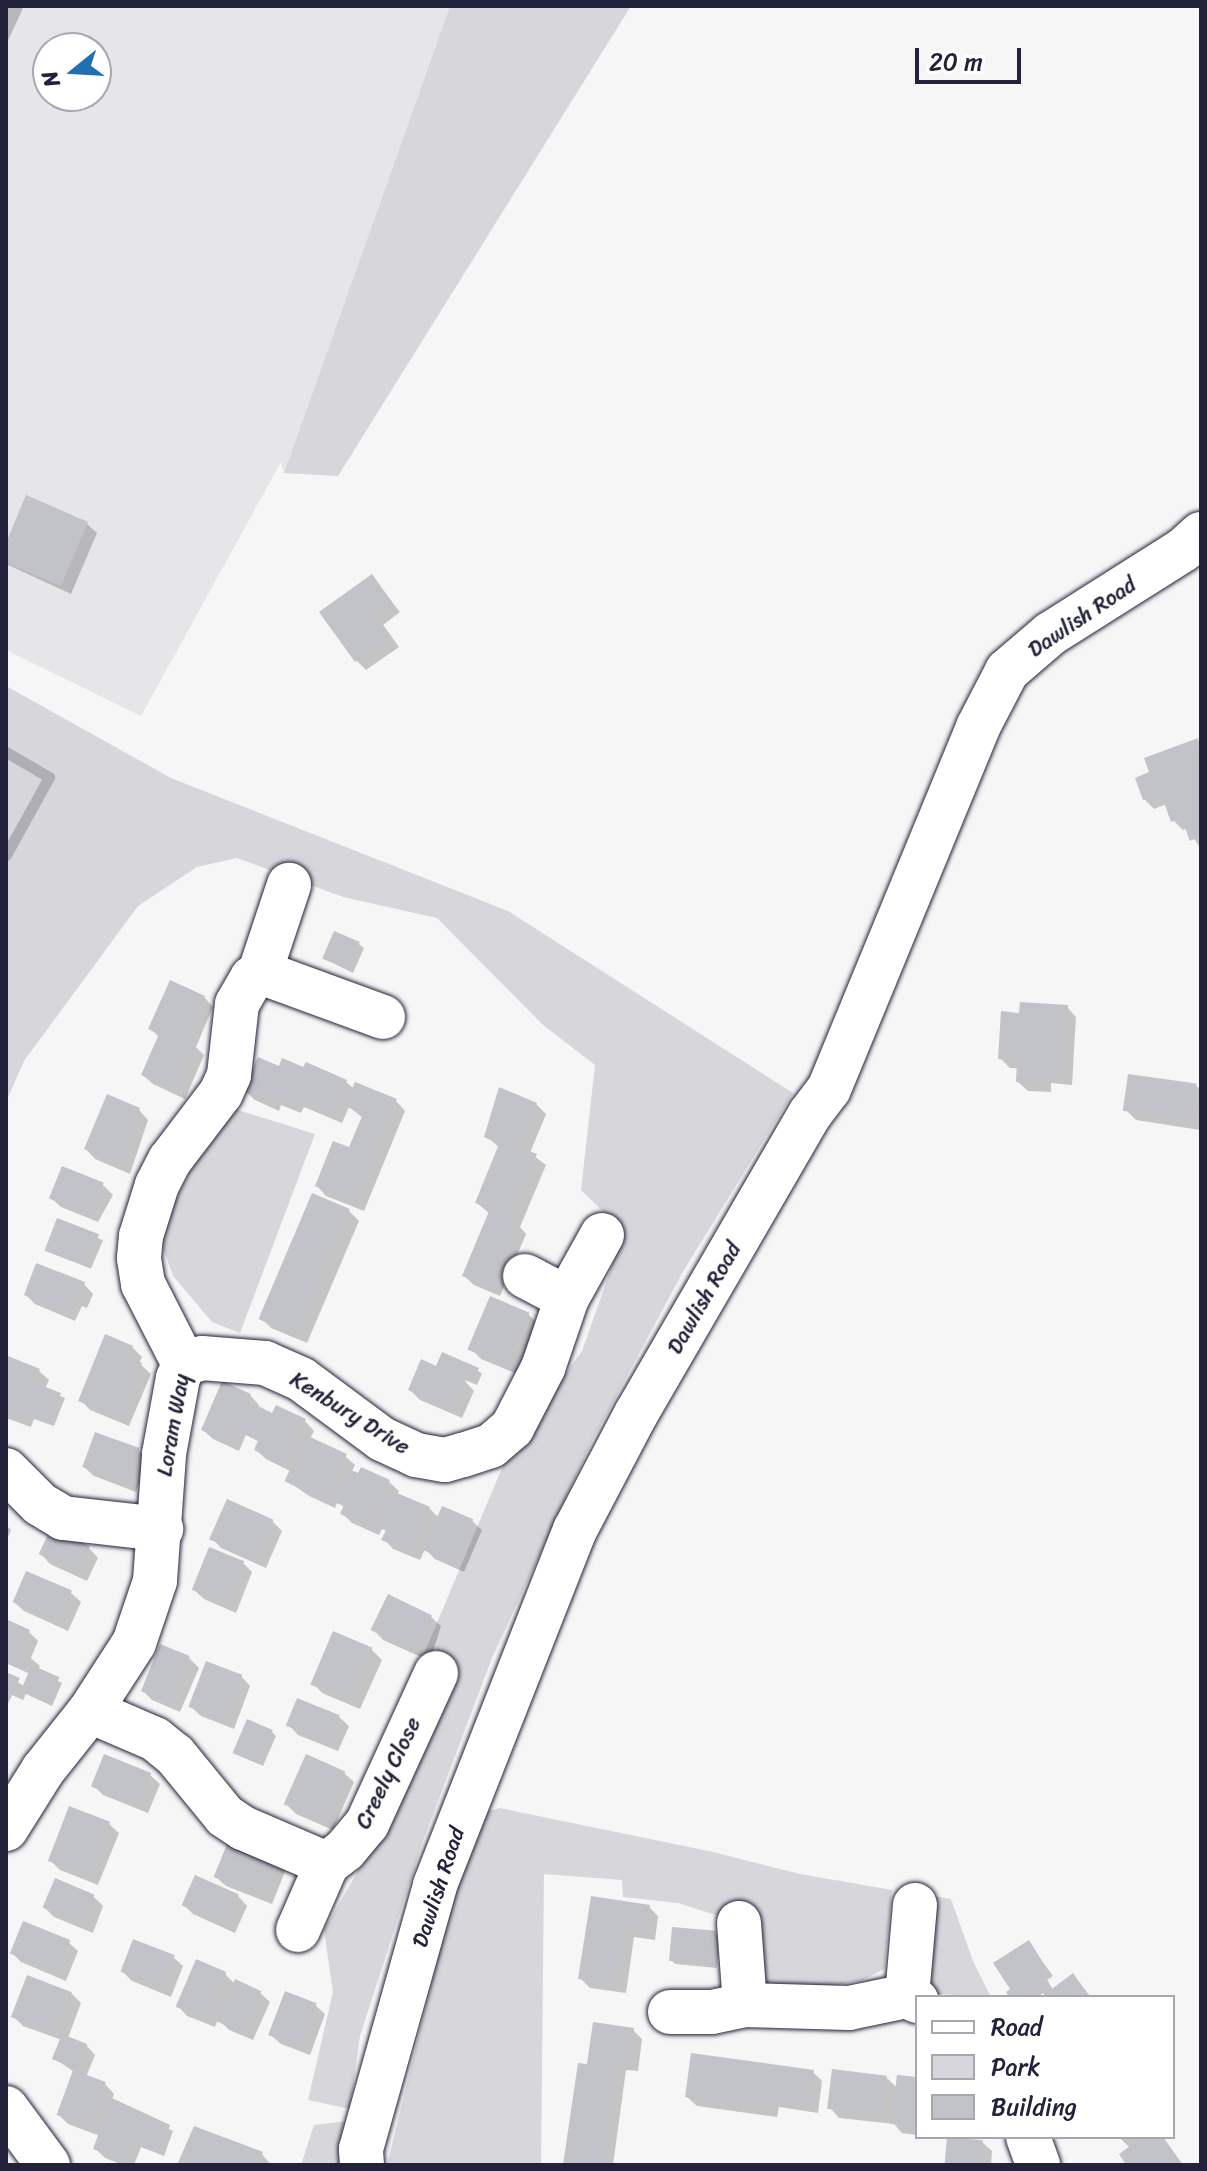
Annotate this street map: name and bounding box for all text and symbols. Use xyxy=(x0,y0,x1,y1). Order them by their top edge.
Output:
north arrow xyxy=(32,32,112,112)
scale bar xyxy=(919,32,1025,82)
text: 20 m xyxy=(929,41,983,83)
text: N xyxy=(30,66,72,92)
street label: Dawlish Road xyxy=(1023,571,1141,663)
street label: Dawlish Road xyxy=(661,1237,747,1359)
street label: Kenbury Drive xyxy=(285,1366,415,1460)
street label: Loram Way xyxy=(151,1372,195,1478)
street label: Creely Close xyxy=(350,1713,426,1833)
street label: Dawlish Road xyxy=(406,1823,470,1951)
legend xyxy=(915,1995,1175,2139)
text: Road xyxy=(991,2006,1042,2048)
text: Park xyxy=(991,2046,1040,2088)
text: Building xyxy=(991,2086,1077,2128)

